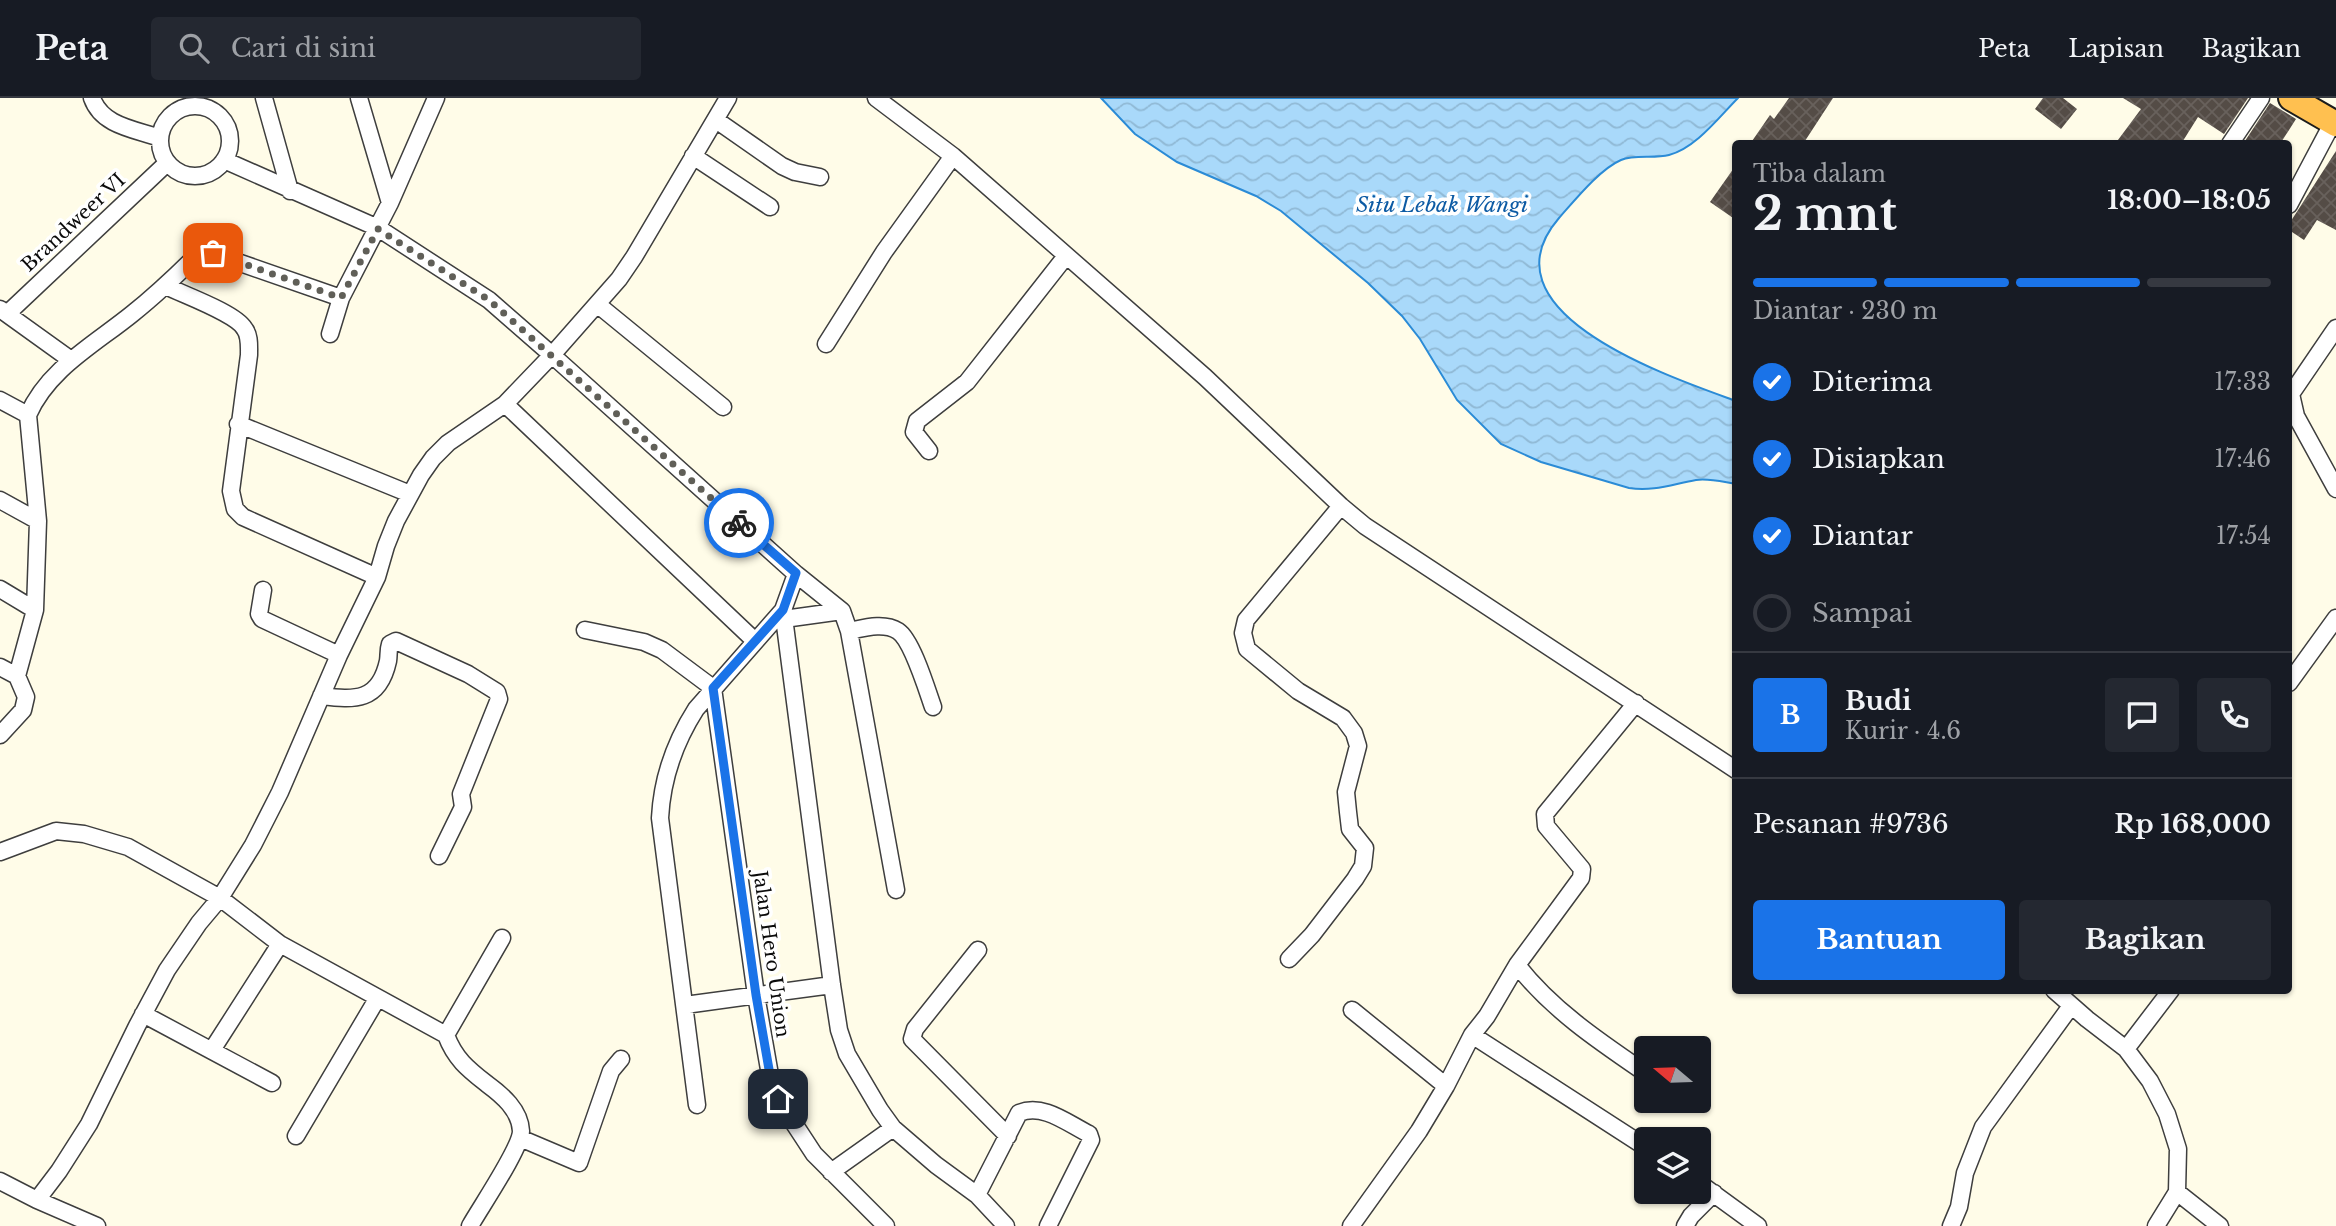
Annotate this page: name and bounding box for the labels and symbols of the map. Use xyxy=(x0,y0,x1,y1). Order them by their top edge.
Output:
street label: Brandweer VI xyxy=(17,168,130,276)
water label: Situ Lebak Wangi xyxy=(1356,192,1529,218)
pin xyxy=(183,223,243,283)
courier xyxy=(704,488,774,558)
street label: Jalan Hero Union xyxy=(748,866,795,1039)
north arrow xyxy=(1634,1036,1712,1113)
pin xyxy=(748,1069,808,1129)

